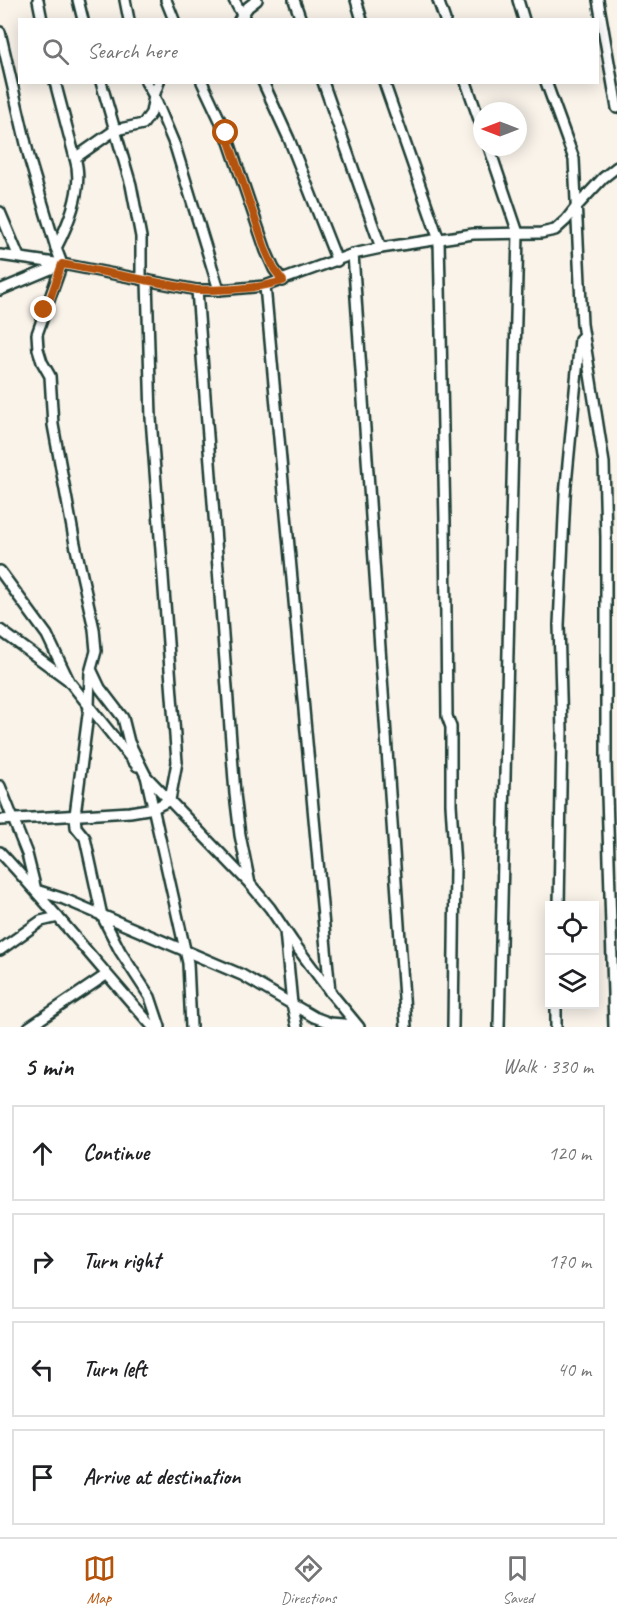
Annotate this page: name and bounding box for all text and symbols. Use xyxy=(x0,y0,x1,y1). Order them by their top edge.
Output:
search box xyxy=(18,18,599,84)
icon: search xyxy=(39,35,72,68)
text: Search here xyxy=(87,37,177,65)
north arrow xyxy=(473,102,527,156)
route start xyxy=(212,119,238,145)
route end xyxy=(30,296,56,322)
map controls xyxy=(545,901,599,1009)
button: locate xyxy=(545,901,599,955)
button: layers xyxy=(545,955,599,1009)
text: 5 min xyxy=(24,1050,73,1083)
text: Walk · 330 m xyxy=(503,1054,593,1079)
icon: ahead xyxy=(26,1137,59,1170)
text: Continue xyxy=(83,1139,149,1167)
text: 120 m xyxy=(548,1141,591,1166)
icon: right xyxy=(26,1245,59,1278)
text: Turn right xyxy=(83,1247,160,1275)
text: 170 m xyxy=(548,1249,591,1274)
icon: left xyxy=(26,1353,59,1386)
text: Turn left xyxy=(83,1355,147,1383)
text: 40 m xyxy=(557,1357,591,1382)
icon: arrive xyxy=(26,1461,59,1494)
text: Arrive at destination xyxy=(83,1463,240,1491)
tab: Map xyxy=(83,1552,116,1608)
tab: Directions xyxy=(281,1552,336,1608)
tab: Saved xyxy=(501,1552,534,1608)

